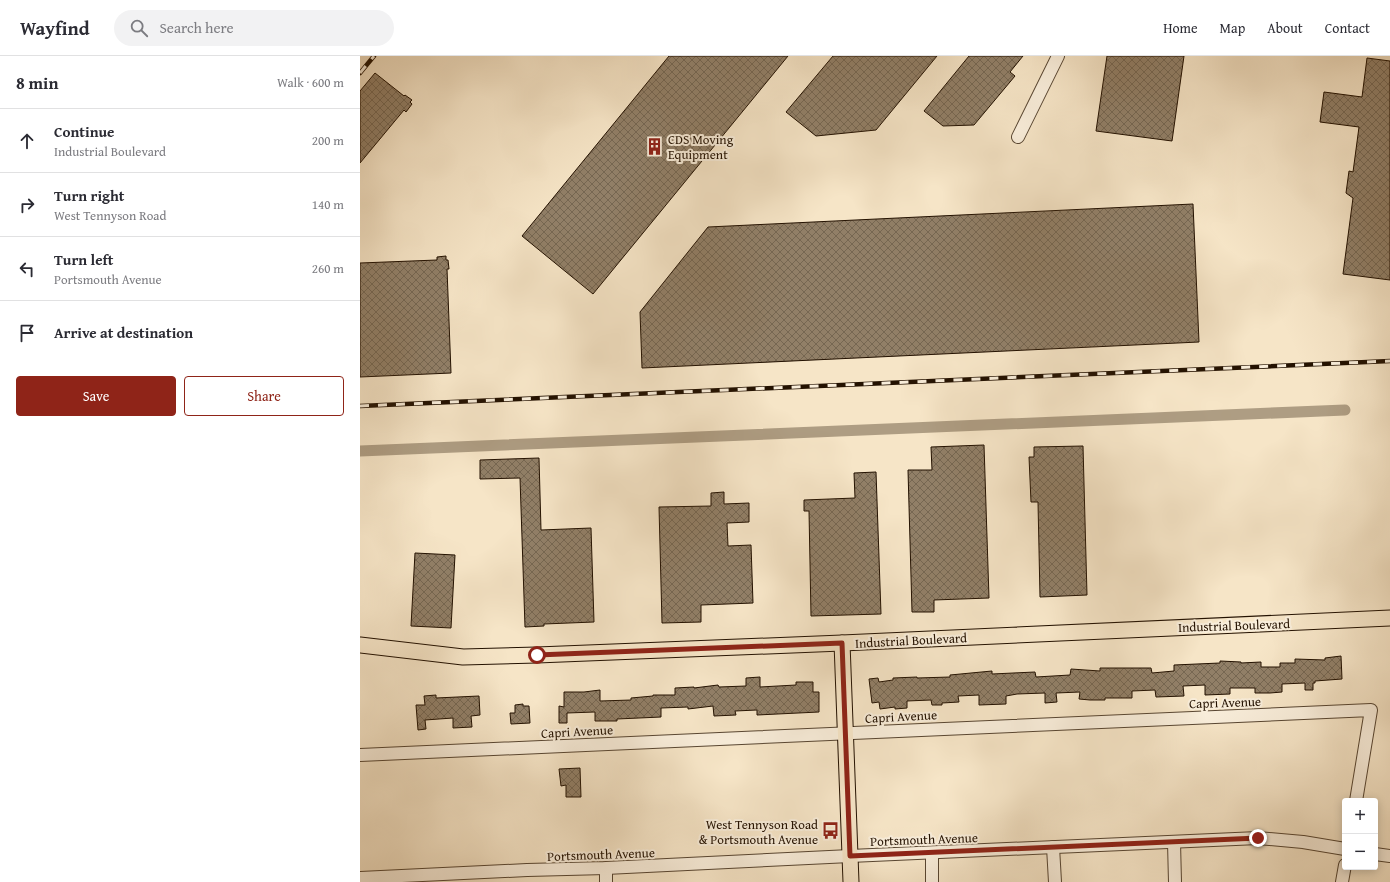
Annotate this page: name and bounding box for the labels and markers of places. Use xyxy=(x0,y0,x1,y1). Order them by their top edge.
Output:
place label: CDS Moving Equipment xyxy=(668,130,734,164)
building icon: CDS Moving Equipment xyxy=(645,136,665,156)
place label: West Tennyson Road & Portsmouth Avenue xyxy=(699,815,818,849)
bus stop icon: West Tennyson Road & Portsmouth Avenue xyxy=(821,821,841,841)

